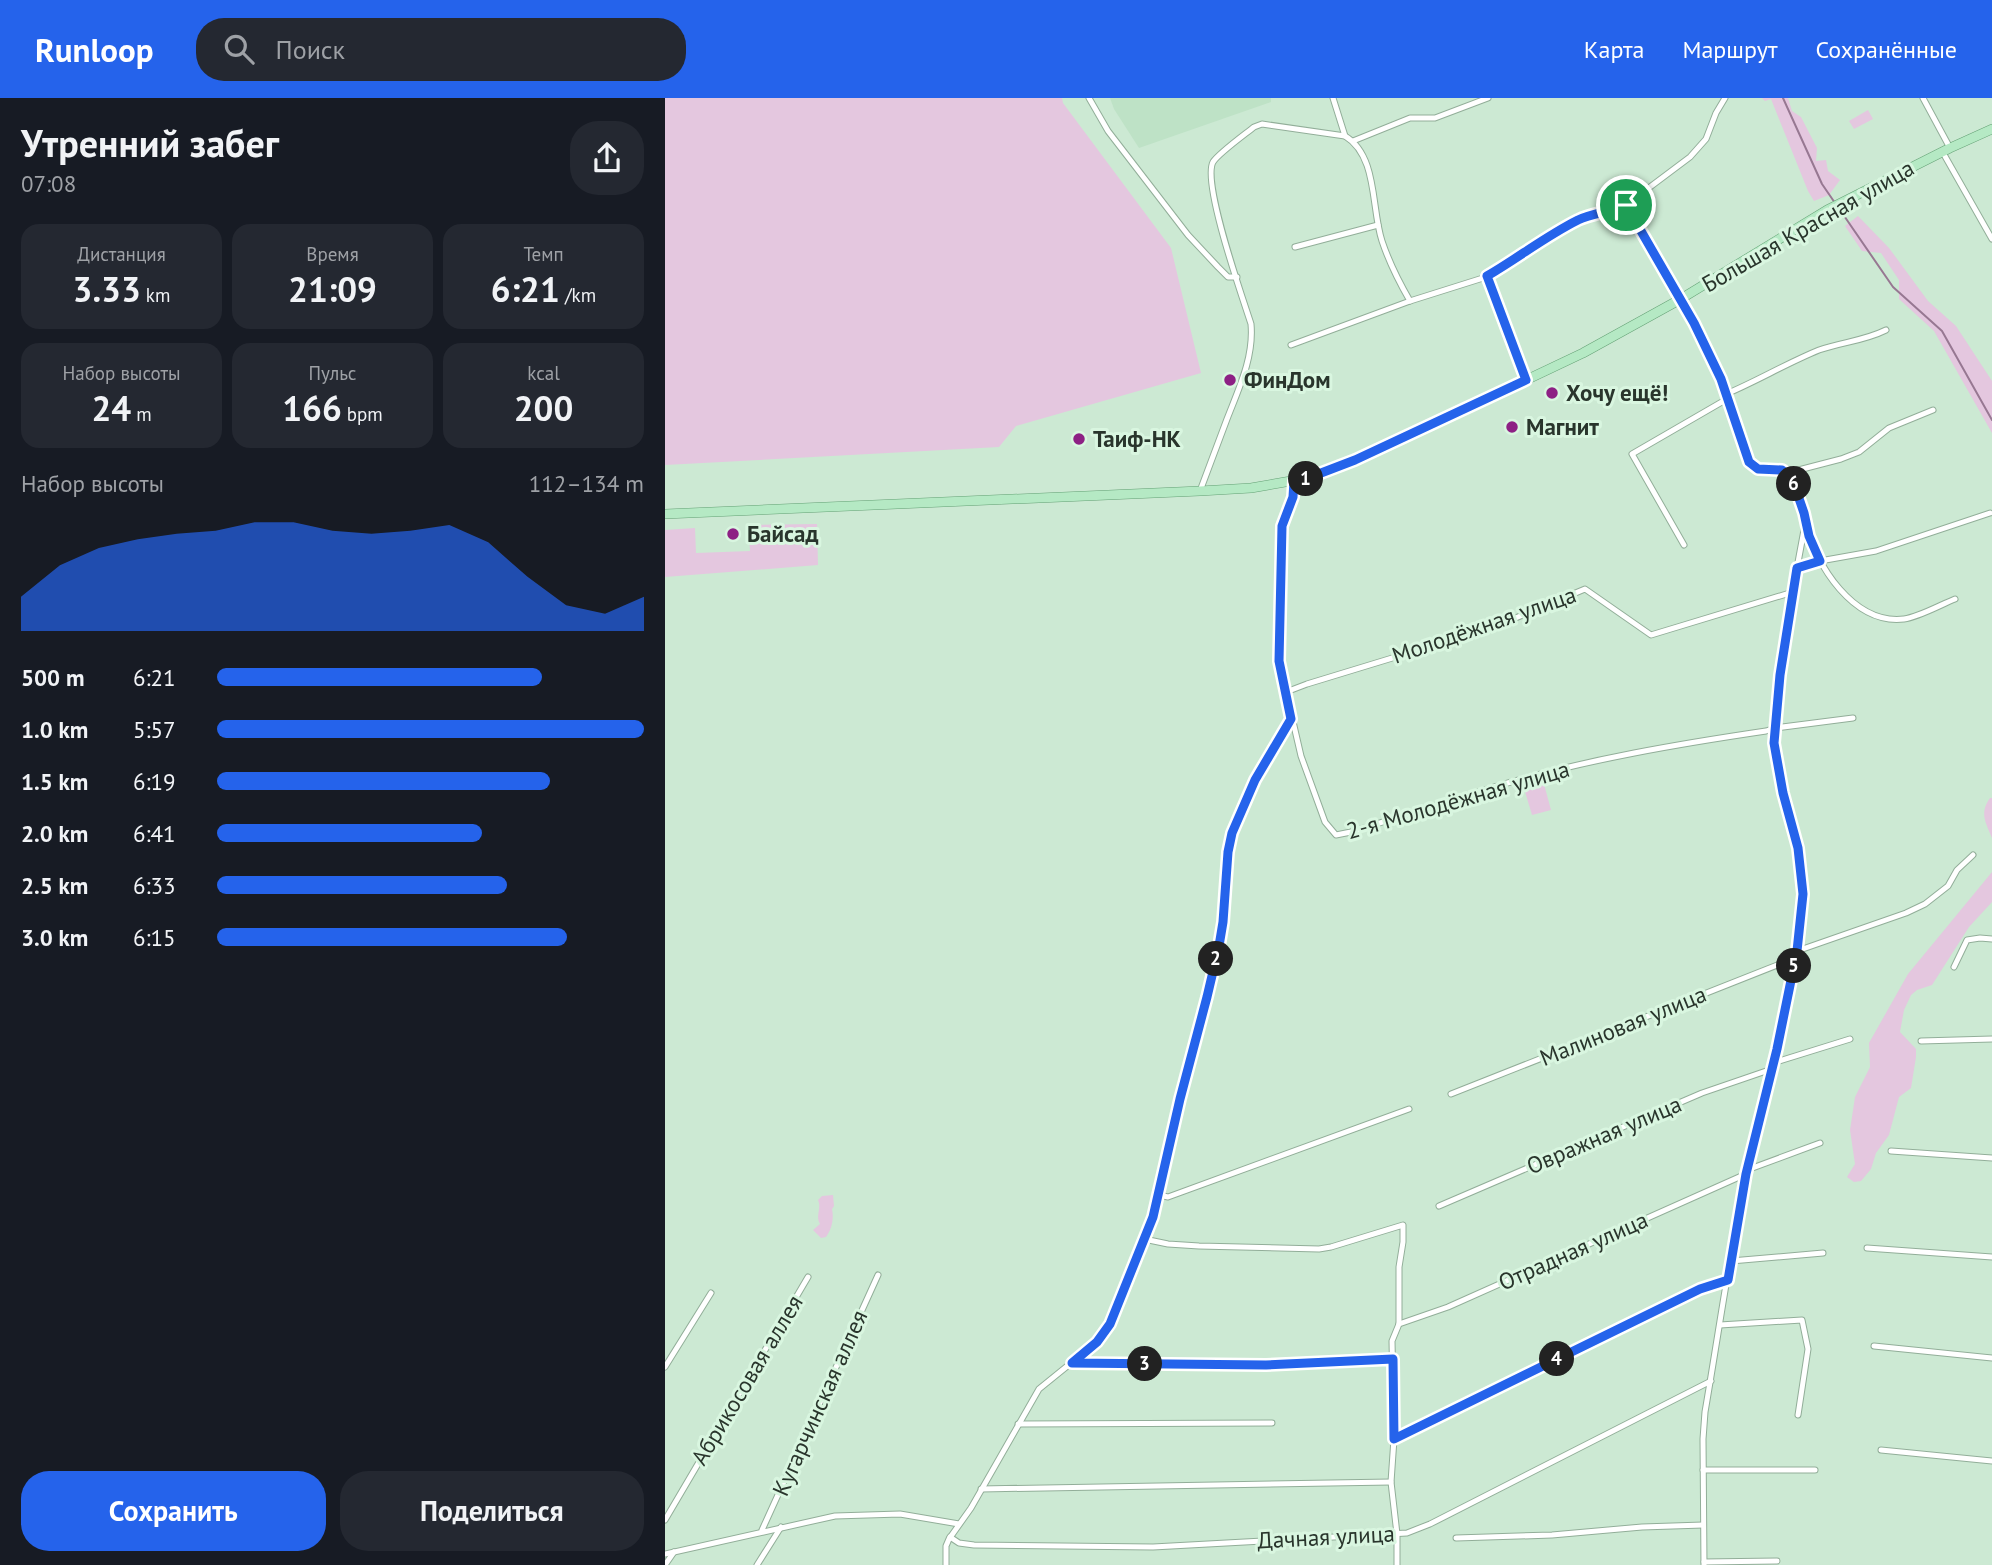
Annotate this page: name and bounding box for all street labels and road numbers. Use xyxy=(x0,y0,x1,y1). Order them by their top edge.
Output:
street label: Большая Красная улица xyxy=(1697,153,1919,298)
street label: Молодёжная улица xyxy=(1388,579,1580,670)
street label: 2-я Молодёжная улица xyxy=(1343,754,1573,845)
street label: Малиновая улица xyxy=(1535,979,1710,1072)
street label: Овражная улица xyxy=(1522,1089,1686,1180)
street label: Отрадная улица xyxy=(1494,1205,1652,1296)
street label: Абрикосовая аллея xyxy=(684,1289,809,1470)
street label: Кугарчинская аллея xyxy=(766,1305,874,1500)
street label: Дачная улица xyxy=(1257,1518,1395,1555)

